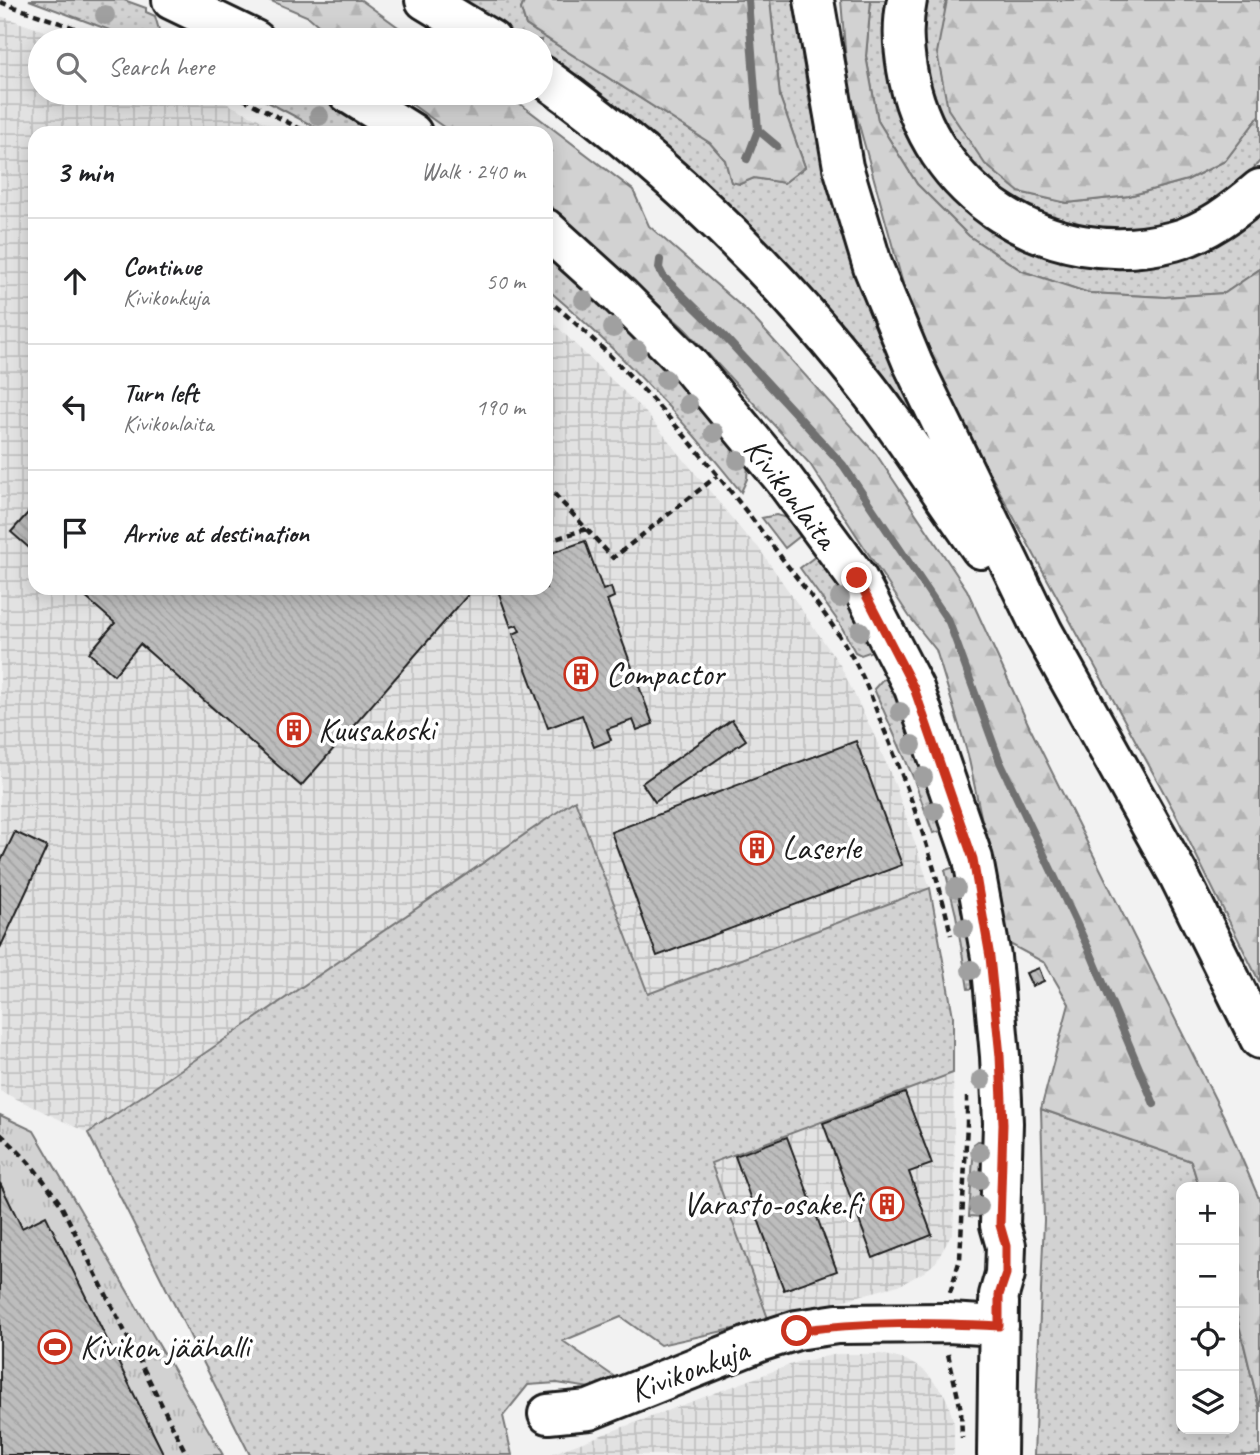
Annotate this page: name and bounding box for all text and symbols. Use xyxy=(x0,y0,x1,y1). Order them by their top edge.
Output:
search box xyxy=(28,28,553,105)
icon: search xyxy=(52,48,90,86)
text: Search here xyxy=(108,50,214,83)
text: 3 min xyxy=(56,153,113,191)
text: Walk · 240 m xyxy=(421,157,525,186)
text: Continue xyxy=(123,250,201,283)
icon: ahead xyxy=(56,262,94,300)
text: 50 m xyxy=(486,267,525,296)
text: Kivikonkuja xyxy=(123,283,209,312)
text: Turn left xyxy=(123,376,198,409)
icon: left xyxy=(56,388,94,426)
text: 190 m xyxy=(476,393,525,422)
text: Kivikonlaita xyxy=(123,409,213,438)
street label: Kivikonlaita xyxy=(735,429,849,559)
icon: arrive xyxy=(56,514,94,552)
text: Arrive at destination xyxy=(123,517,309,550)
route end xyxy=(841,562,872,593)
place label: Compactor xyxy=(606,653,726,695)
building icon: Compactor xyxy=(562,655,600,693)
place label: Kuusakoski xyxy=(318,709,439,751)
building icon: Kuusakoski xyxy=(275,711,313,749)
place label: Laserle xyxy=(782,827,863,869)
building icon: Laserle xyxy=(738,829,776,867)
map controls xyxy=(1176,1182,1239,1434)
button: + xyxy=(1176,1182,1239,1245)
place label: Varasto-osake.fi xyxy=(683,1183,865,1225)
building icon: Varasto-osake.fi xyxy=(868,1185,906,1223)
button: − xyxy=(1176,1245,1239,1308)
button: locate xyxy=(1176,1308,1239,1371)
route start xyxy=(781,1315,812,1346)
place label: Kivikon jäähalli xyxy=(80,1326,253,1368)
sports icon: Kivikon jäähalli xyxy=(36,1328,74,1366)
street label: Kivikonkuja xyxy=(624,1328,756,1412)
button: layers xyxy=(1176,1371,1239,1434)

